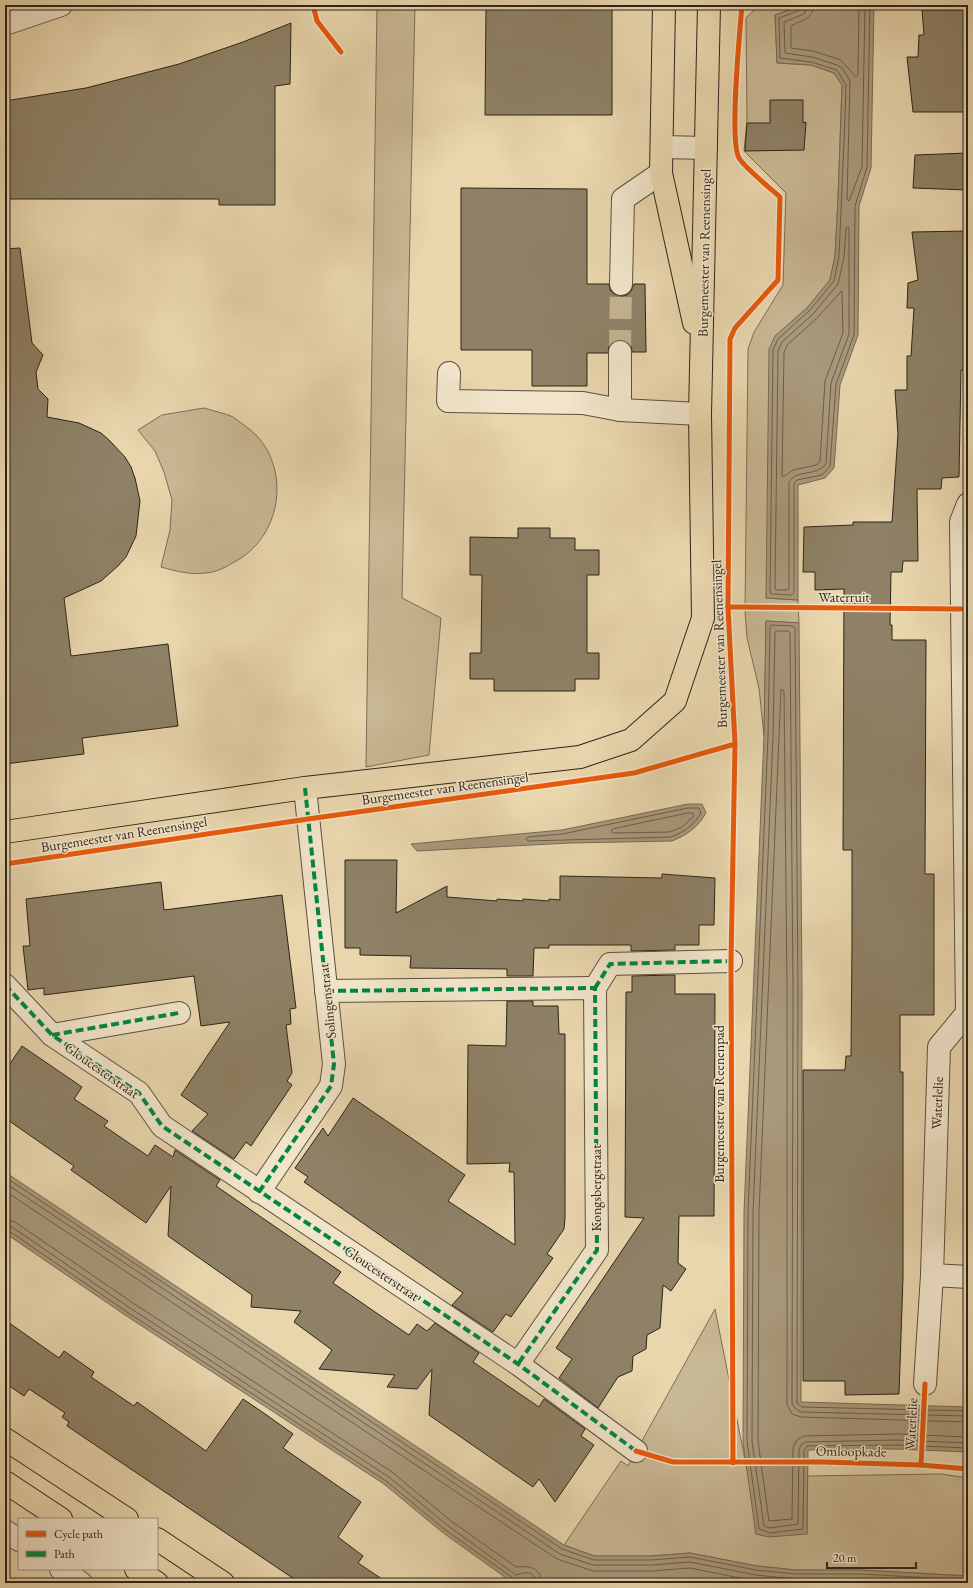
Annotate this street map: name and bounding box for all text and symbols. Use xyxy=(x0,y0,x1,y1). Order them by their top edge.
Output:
street label: Burgemeester van Reenensingel xyxy=(694,168,714,337)
street label: Burgemeester van Reenensingel xyxy=(707,559,731,728)
street label: Waterruit xyxy=(818,588,870,606)
street label: Burgemeester van Reenensingel xyxy=(360,767,530,809)
street label: Burgemeester van Reenensingel xyxy=(39,812,209,856)
street label: Solingenstraat xyxy=(314,962,340,1039)
street label: Burgemeester van Reenenpad xyxy=(710,1024,728,1183)
street label: Gloucesterstraat xyxy=(61,1038,143,1103)
street label: Waterlelie xyxy=(927,1076,947,1130)
street label: Kongsbergstraat xyxy=(587,1144,605,1232)
street label: Gloucesterstraat xyxy=(341,1241,424,1305)
street label: Waterlelie xyxy=(901,1397,921,1451)
street label: Omloopkade xyxy=(816,1441,887,1461)
legend xyxy=(18,1518,158,1570)
text: Cycle path xyxy=(54,1526,103,1542)
scale bar xyxy=(827,1544,916,1570)
text: Path xyxy=(54,1546,75,1562)
text: 20 m xyxy=(833,1550,857,1566)

